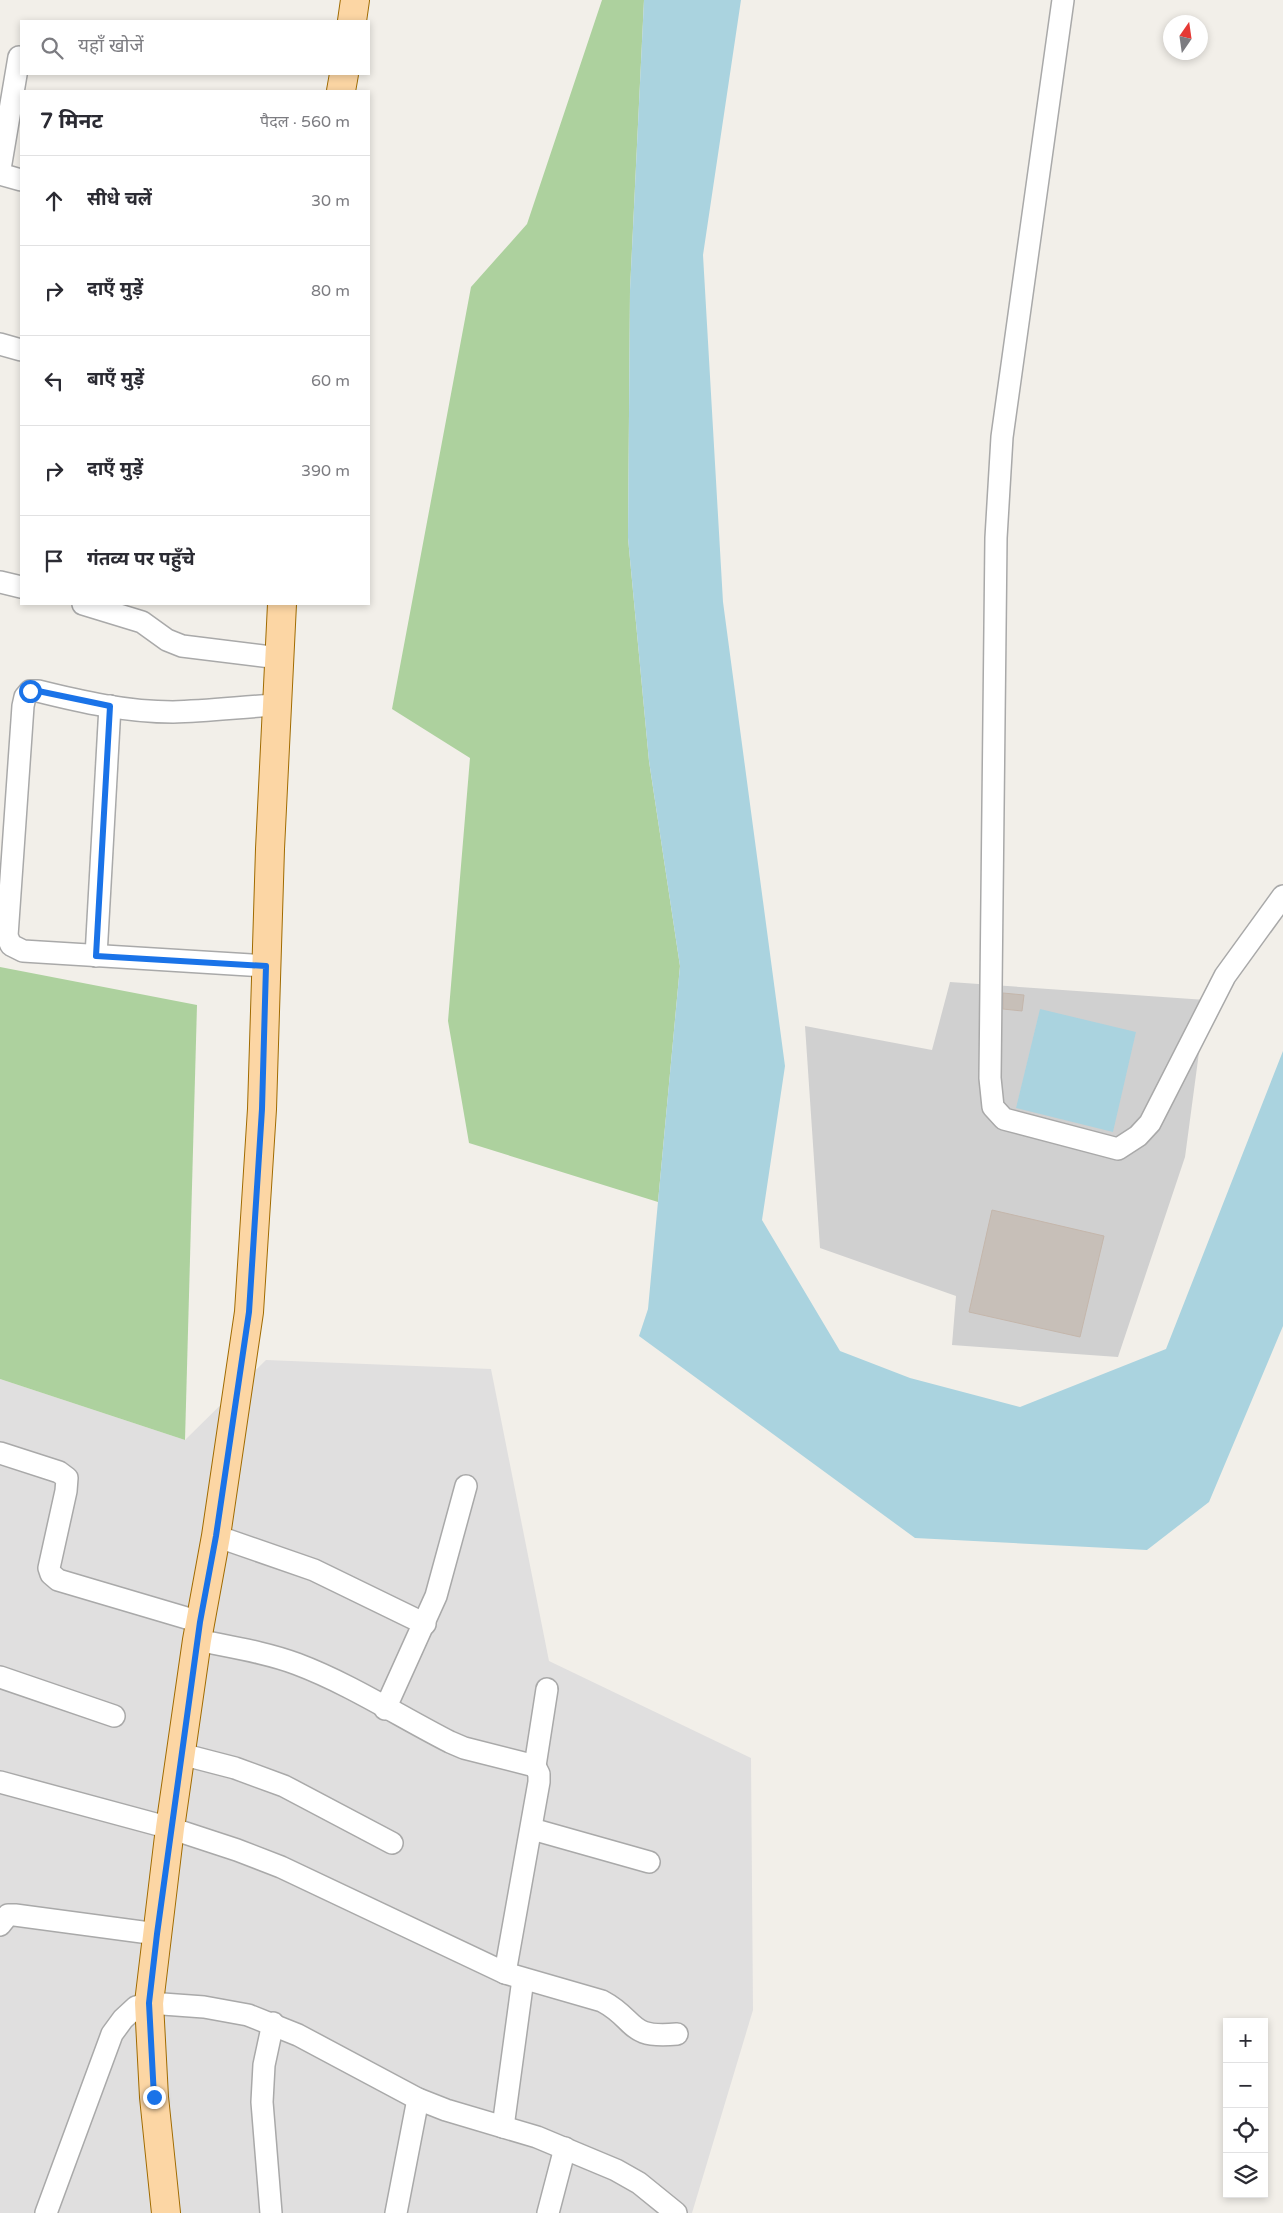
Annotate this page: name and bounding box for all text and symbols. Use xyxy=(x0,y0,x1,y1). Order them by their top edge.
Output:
north arrow xyxy=(1163,15,1208,60)
search box xyxy=(20,20,370,75)
icon: search xyxy=(38,34,66,62)
text: यहाँ खोजें xyxy=(78,35,144,57)
text: 7 मिनट xyxy=(40,109,103,134)
text: पैदल · 560 m xyxy=(260,112,350,132)
icon: ahead xyxy=(40,187,68,215)
text: सीधे चलें xyxy=(87,188,152,210)
text: 30 m xyxy=(311,191,350,211)
icon: right xyxy=(40,277,68,305)
text: दाएँ मुड़ें xyxy=(87,278,143,300)
text: 80 m xyxy=(311,281,350,301)
icon: left xyxy=(40,367,68,395)
text: बाएँ मुड़ें xyxy=(87,368,144,390)
text: 60 m xyxy=(311,371,350,391)
icon: right xyxy=(40,457,68,485)
text: दाएँ मुड़ें xyxy=(87,458,143,480)
text: 390 m xyxy=(301,461,350,481)
icon: arrive xyxy=(40,547,68,575)
text: गंतव्य पर पहुँचे xyxy=(87,548,195,570)
route start xyxy=(19,680,42,703)
map controls xyxy=(1223,2018,1268,2198)
button: + xyxy=(1223,2018,1268,2063)
button: − xyxy=(1223,2063,1268,2108)
route end xyxy=(143,2086,166,2109)
button: locate xyxy=(1223,2108,1268,2153)
button: layers xyxy=(1223,2153,1268,2198)

